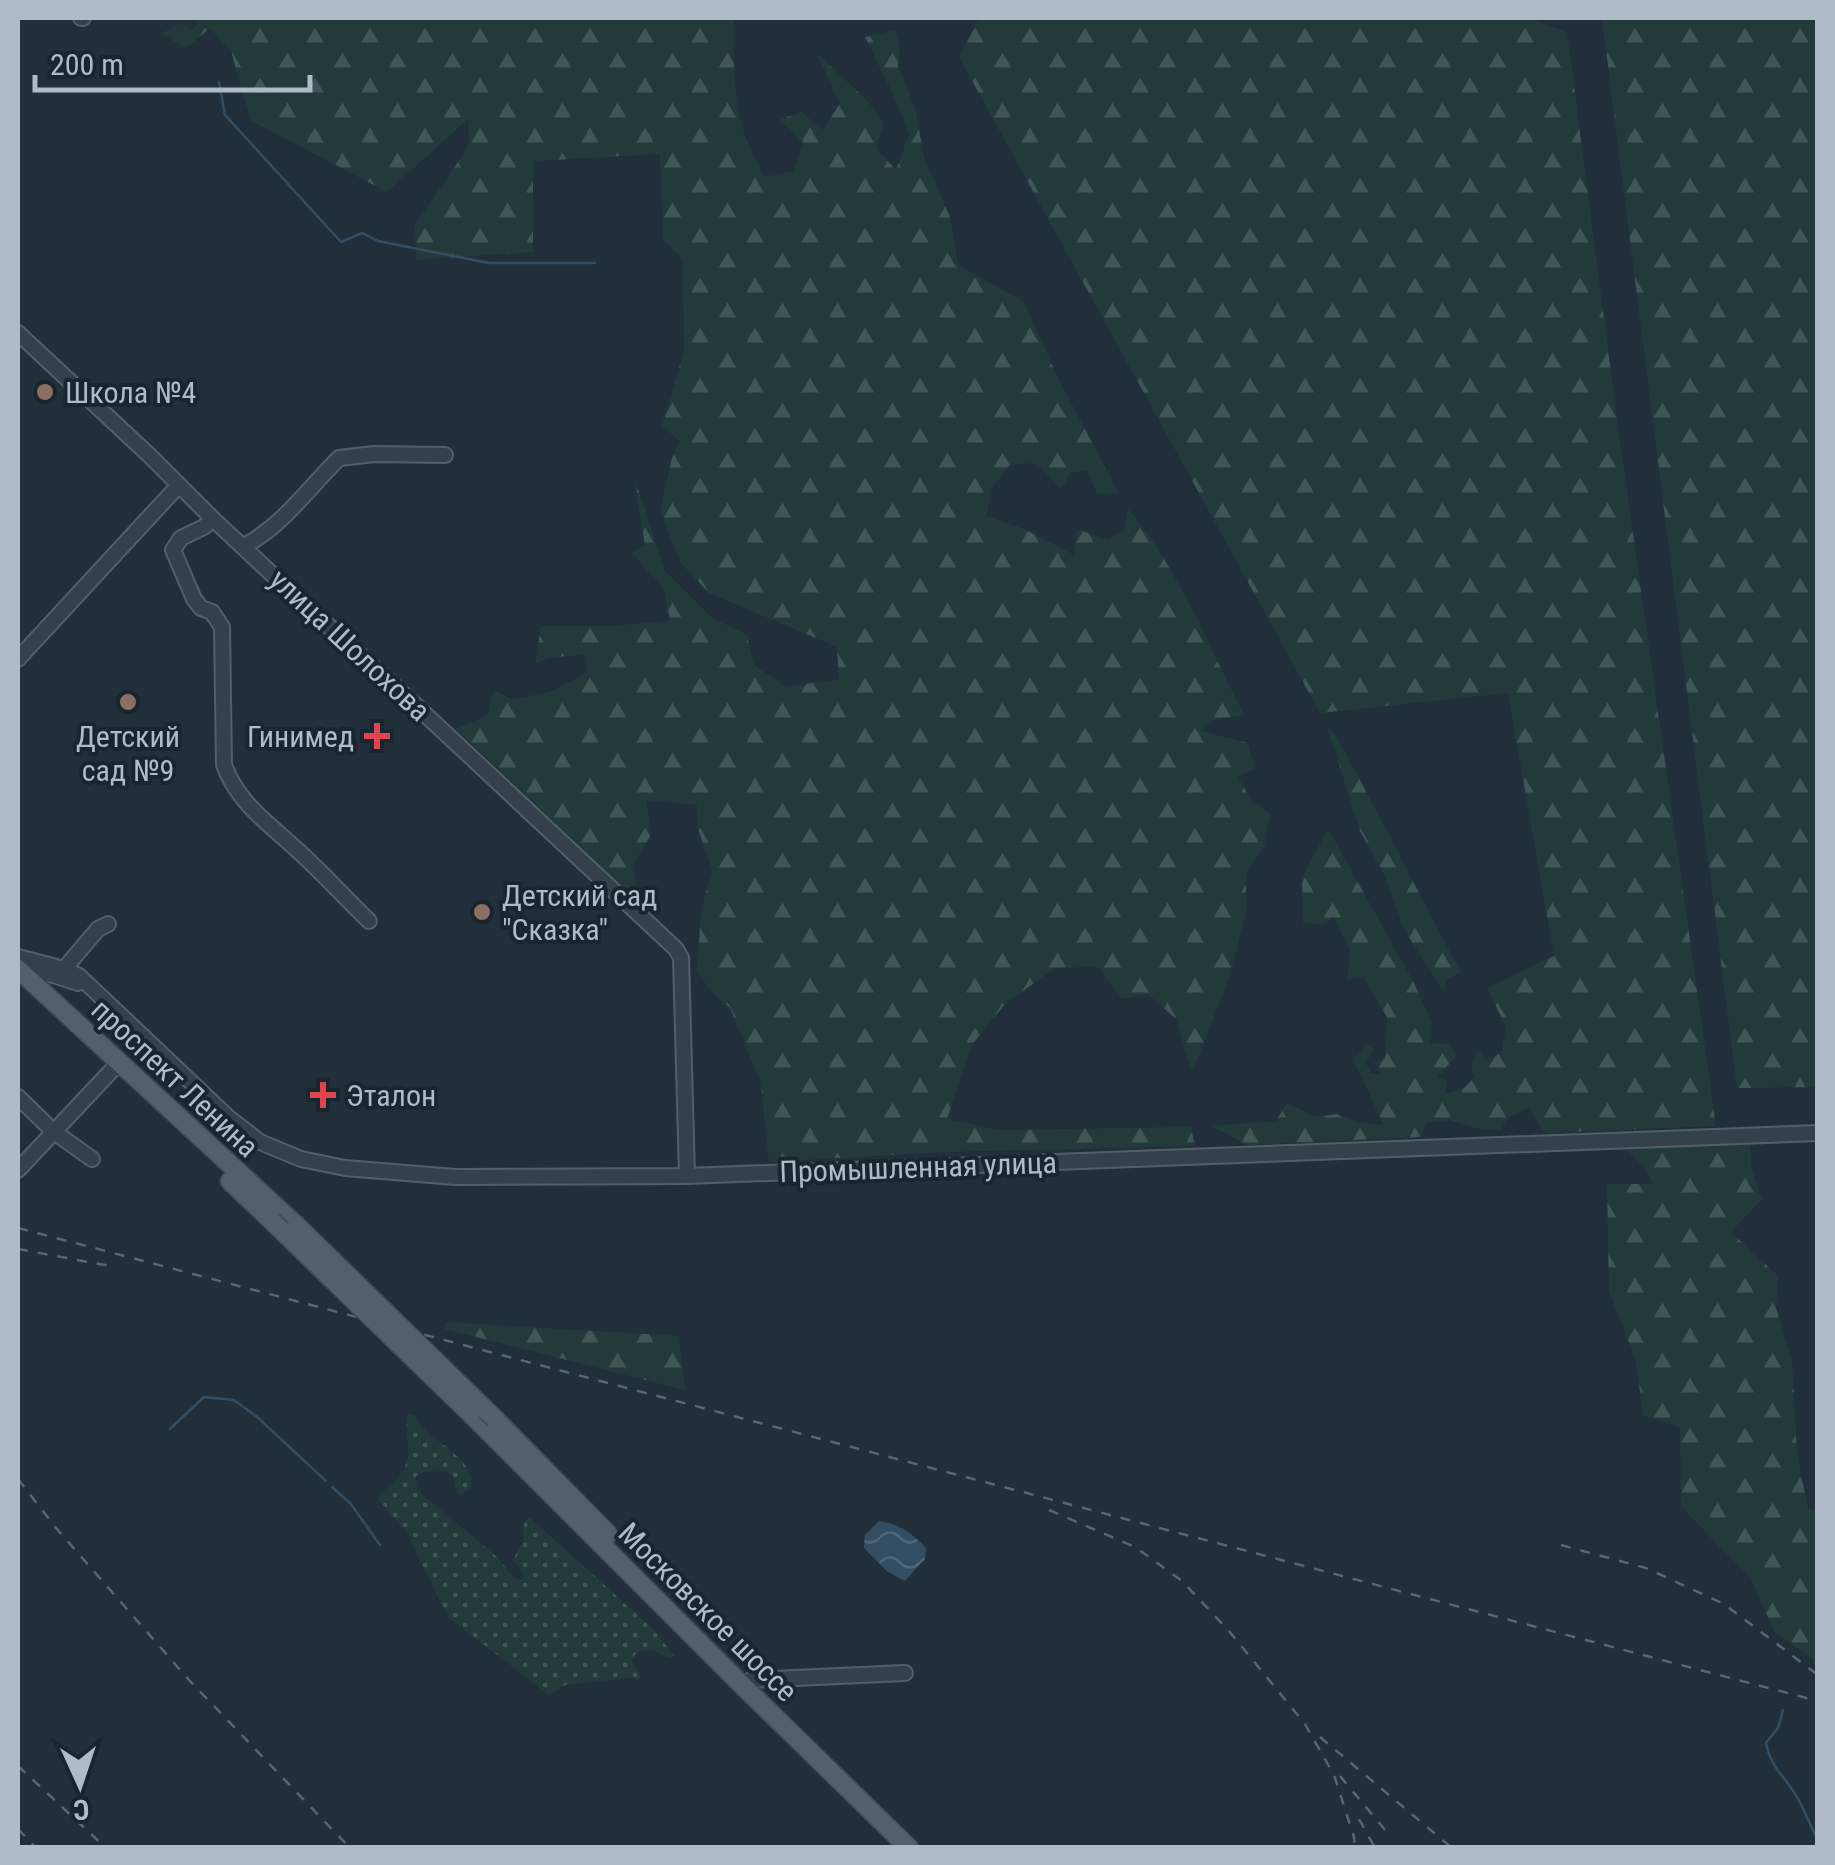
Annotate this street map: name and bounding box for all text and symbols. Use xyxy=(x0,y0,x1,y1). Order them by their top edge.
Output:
scale bar xyxy=(35,30,310,92)
text: 200 m xyxy=(50,47,124,82)
place label: Школа №4 xyxy=(65,375,196,410)
marker: Школа №4 xyxy=(34,381,56,403)
street label: улица Шолохова xyxy=(263,562,437,728)
marker: Детский сад №9 xyxy=(117,691,139,713)
place label: Детский сад №9 xyxy=(76,719,180,788)
place label: Гинимед xyxy=(247,719,354,754)
marker: Гинимед xyxy=(364,723,390,749)
place label: Детский сад "Сказка" xyxy=(502,878,657,947)
marker: Детский сад "Сказка" xyxy=(471,901,493,923)
street label: проспект Ленина xyxy=(84,992,266,1164)
place label: Эталон xyxy=(346,1078,436,1113)
marker: Эталон xyxy=(310,1082,336,1108)
street label: Промышленная улица xyxy=(779,1145,1057,1189)
street label: Московское шоссе xyxy=(612,1516,804,1708)
north arrow xyxy=(30,1735,130,1835)
text: С xyxy=(72,1793,90,1826)

